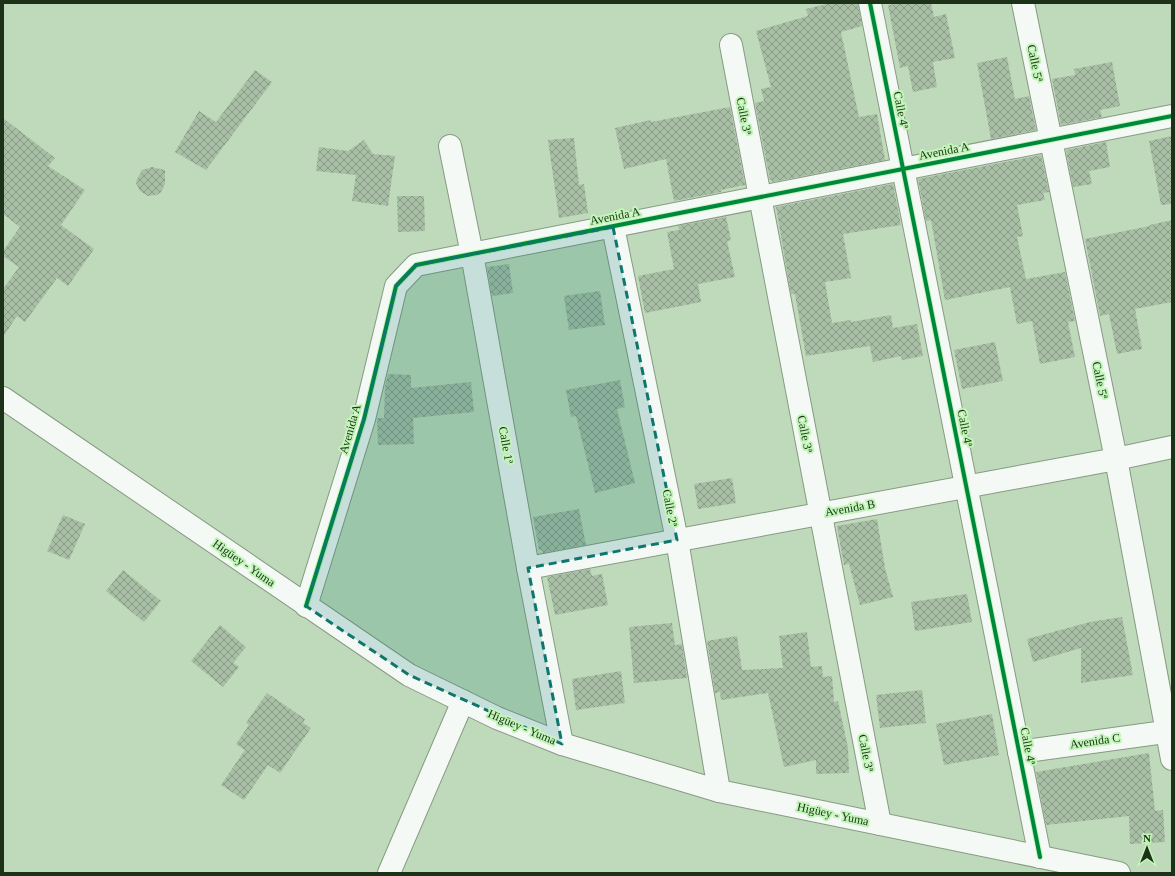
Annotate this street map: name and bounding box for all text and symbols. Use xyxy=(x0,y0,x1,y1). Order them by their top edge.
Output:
street label: Calle 5ª xyxy=(1024,43,1046,84)
street label: Calle 4ª xyxy=(891,90,912,130)
street label: Calle 3ª xyxy=(734,96,755,136)
street label: Avenida A xyxy=(918,139,971,163)
street label: Avenida A xyxy=(589,204,642,228)
street label: Calle 5ª xyxy=(1089,360,1111,401)
street label: Avenida A xyxy=(336,402,364,455)
street label: Calle 4ª xyxy=(955,408,976,448)
street label: Calle 3ª xyxy=(795,414,816,454)
street label: Calle 1ª xyxy=(496,425,516,465)
street label: Calle 2ª xyxy=(660,488,681,528)
street label: Avenida B xyxy=(824,497,876,519)
street label: Higüey - Yuma xyxy=(210,536,278,590)
street label: Higüey - Yuma xyxy=(486,706,559,748)
street label: Calle 4ª xyxy=(1018,726,1039,766)
street label: Avenida C xyxy=(1069,731,1121,751)
street label: Calle 3ª xyxy=(856,733,877,773)
street label: Higüey - Yuma xyxy=(796,800,871,829)
north arrow xyxy=(1127,828,1167,868)
text: N xyxy=(1143,832,1151,844)

